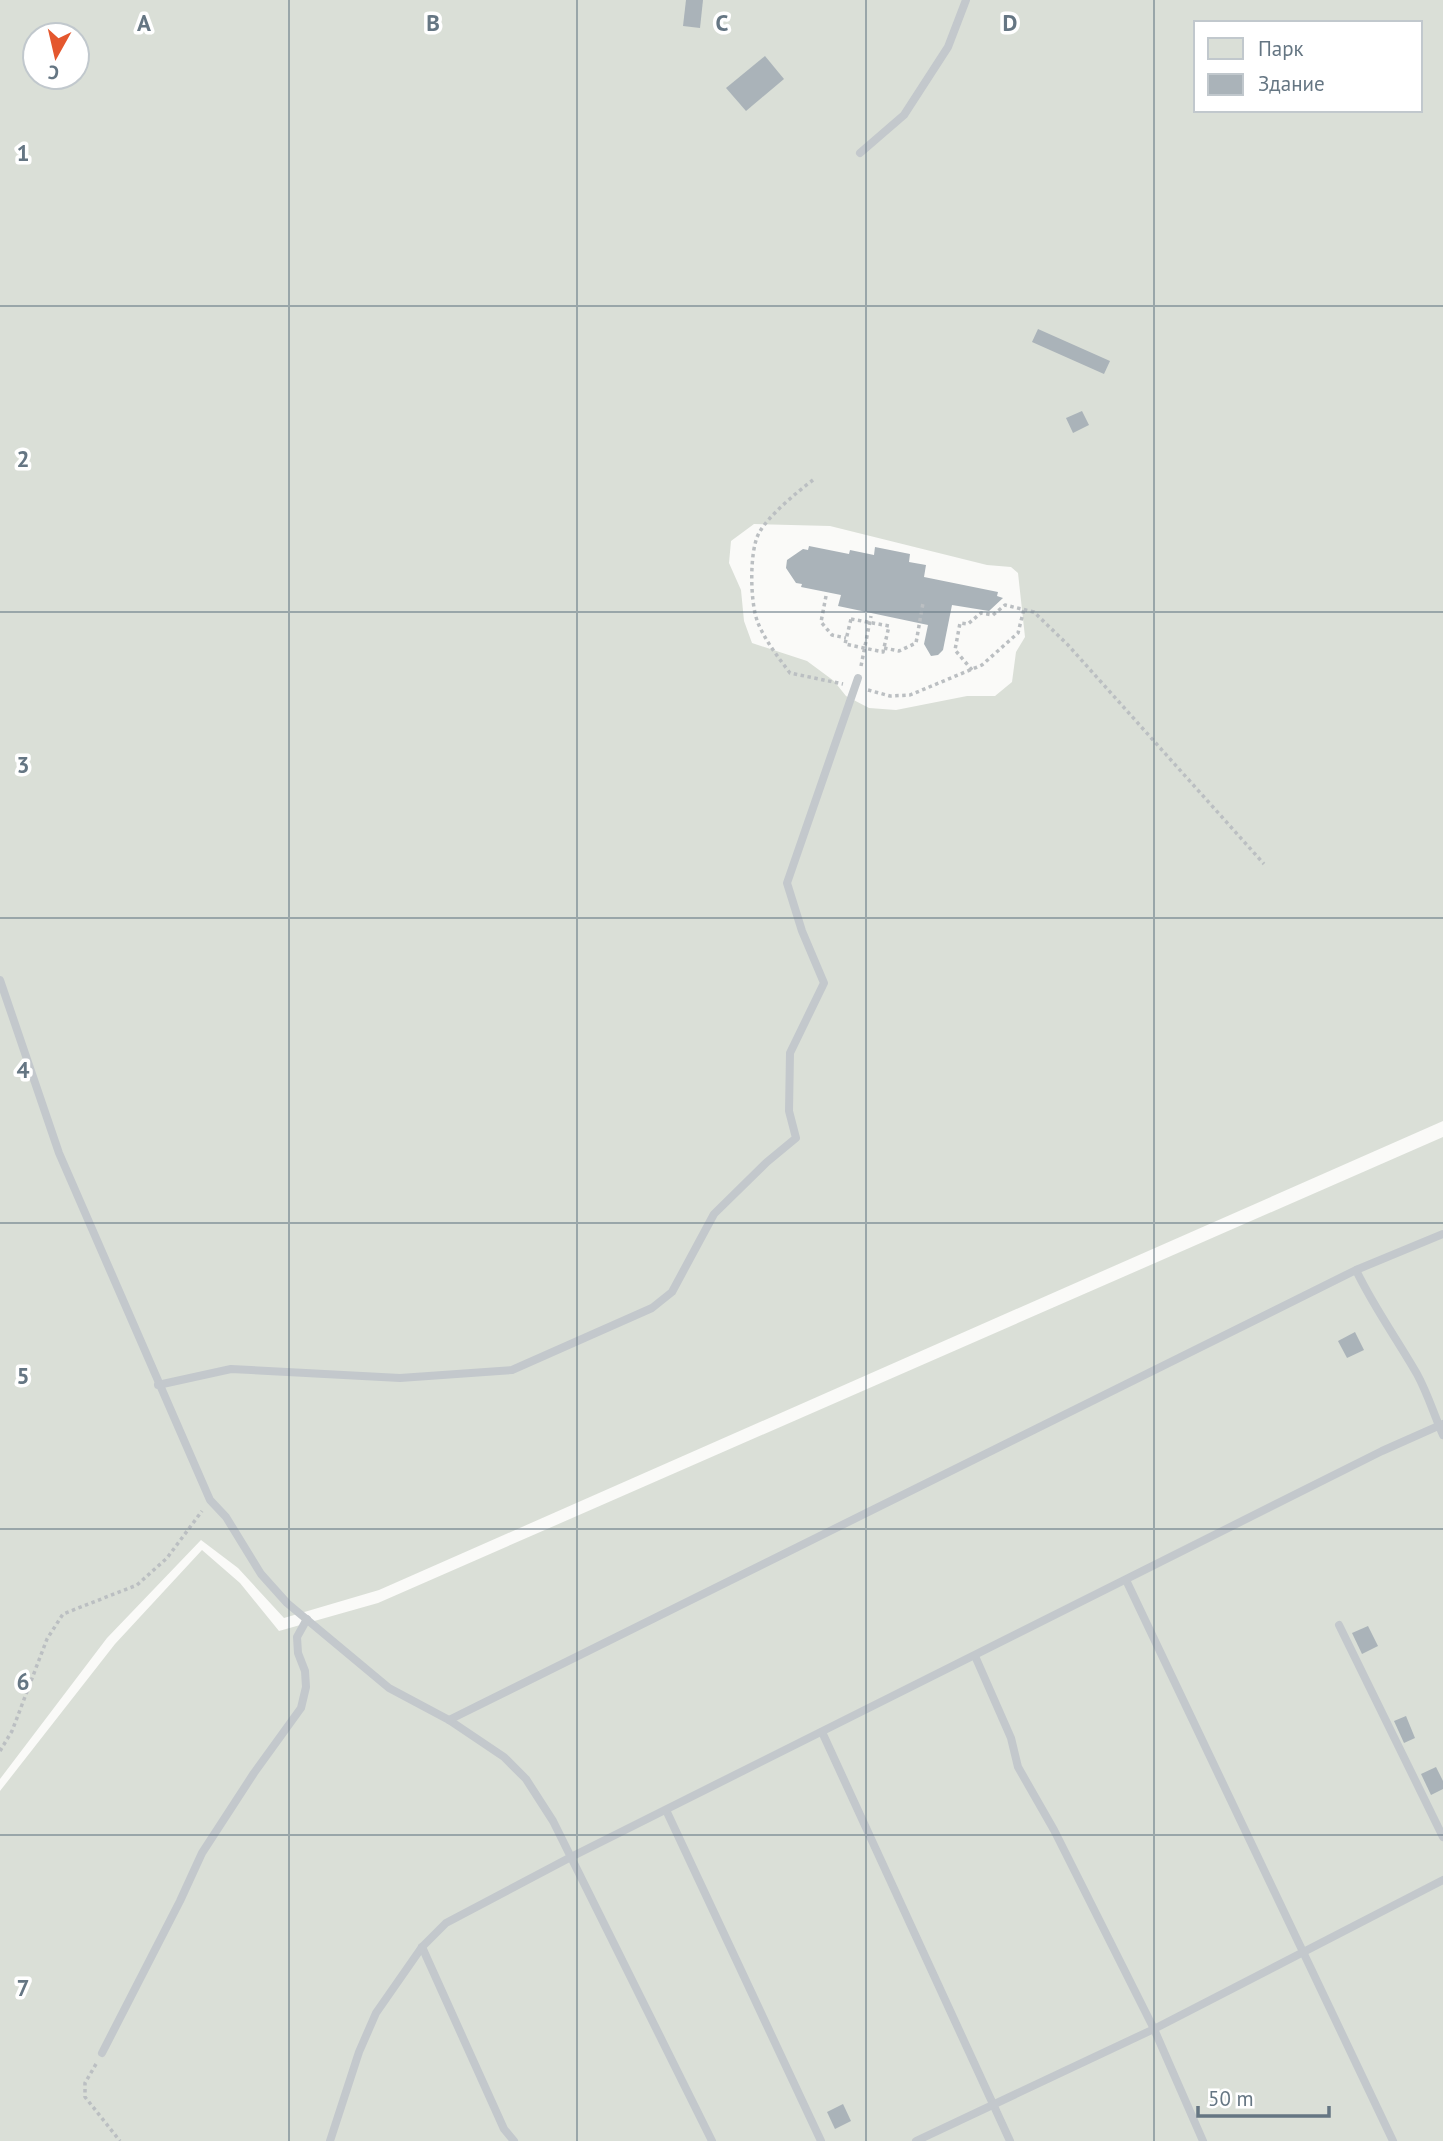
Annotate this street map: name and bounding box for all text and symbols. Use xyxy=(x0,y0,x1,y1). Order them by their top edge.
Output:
text: A xyxy=(137,8,151,37)
text: B xyxy=(426,8,440,37)
text: C xyxy=(716,8,729,37)
text: D xyxy=(1003,8,1017,37)
north arrow xyxy=(21,21,91,91)
legend xyxy=(1194,21,1422,112)
text: Парк xyxy=(1258,35,1304,62)
text: С xyxy=(46,60,61,85)
text: Здание xyxy=(1258,70,1325,97)
text: 1 xyxy=(16,138,30,167)
text: 2 xyxy=(16,444,30,473)
text: 3 xyxy=(16,750,30,779)
text: 4 xyxy=(16,1055,30,1084)
text: 5 xyxy=(16,1361,30,1390)
text: 6 xyxy=(16,1667,30,1696)
text: 7 xyxy=(16,1973,30,2002)
scale bar xyxy=(1198,2074,1329,2118)
text: 50 m xyxy=(1208,2085,1254,2112)

